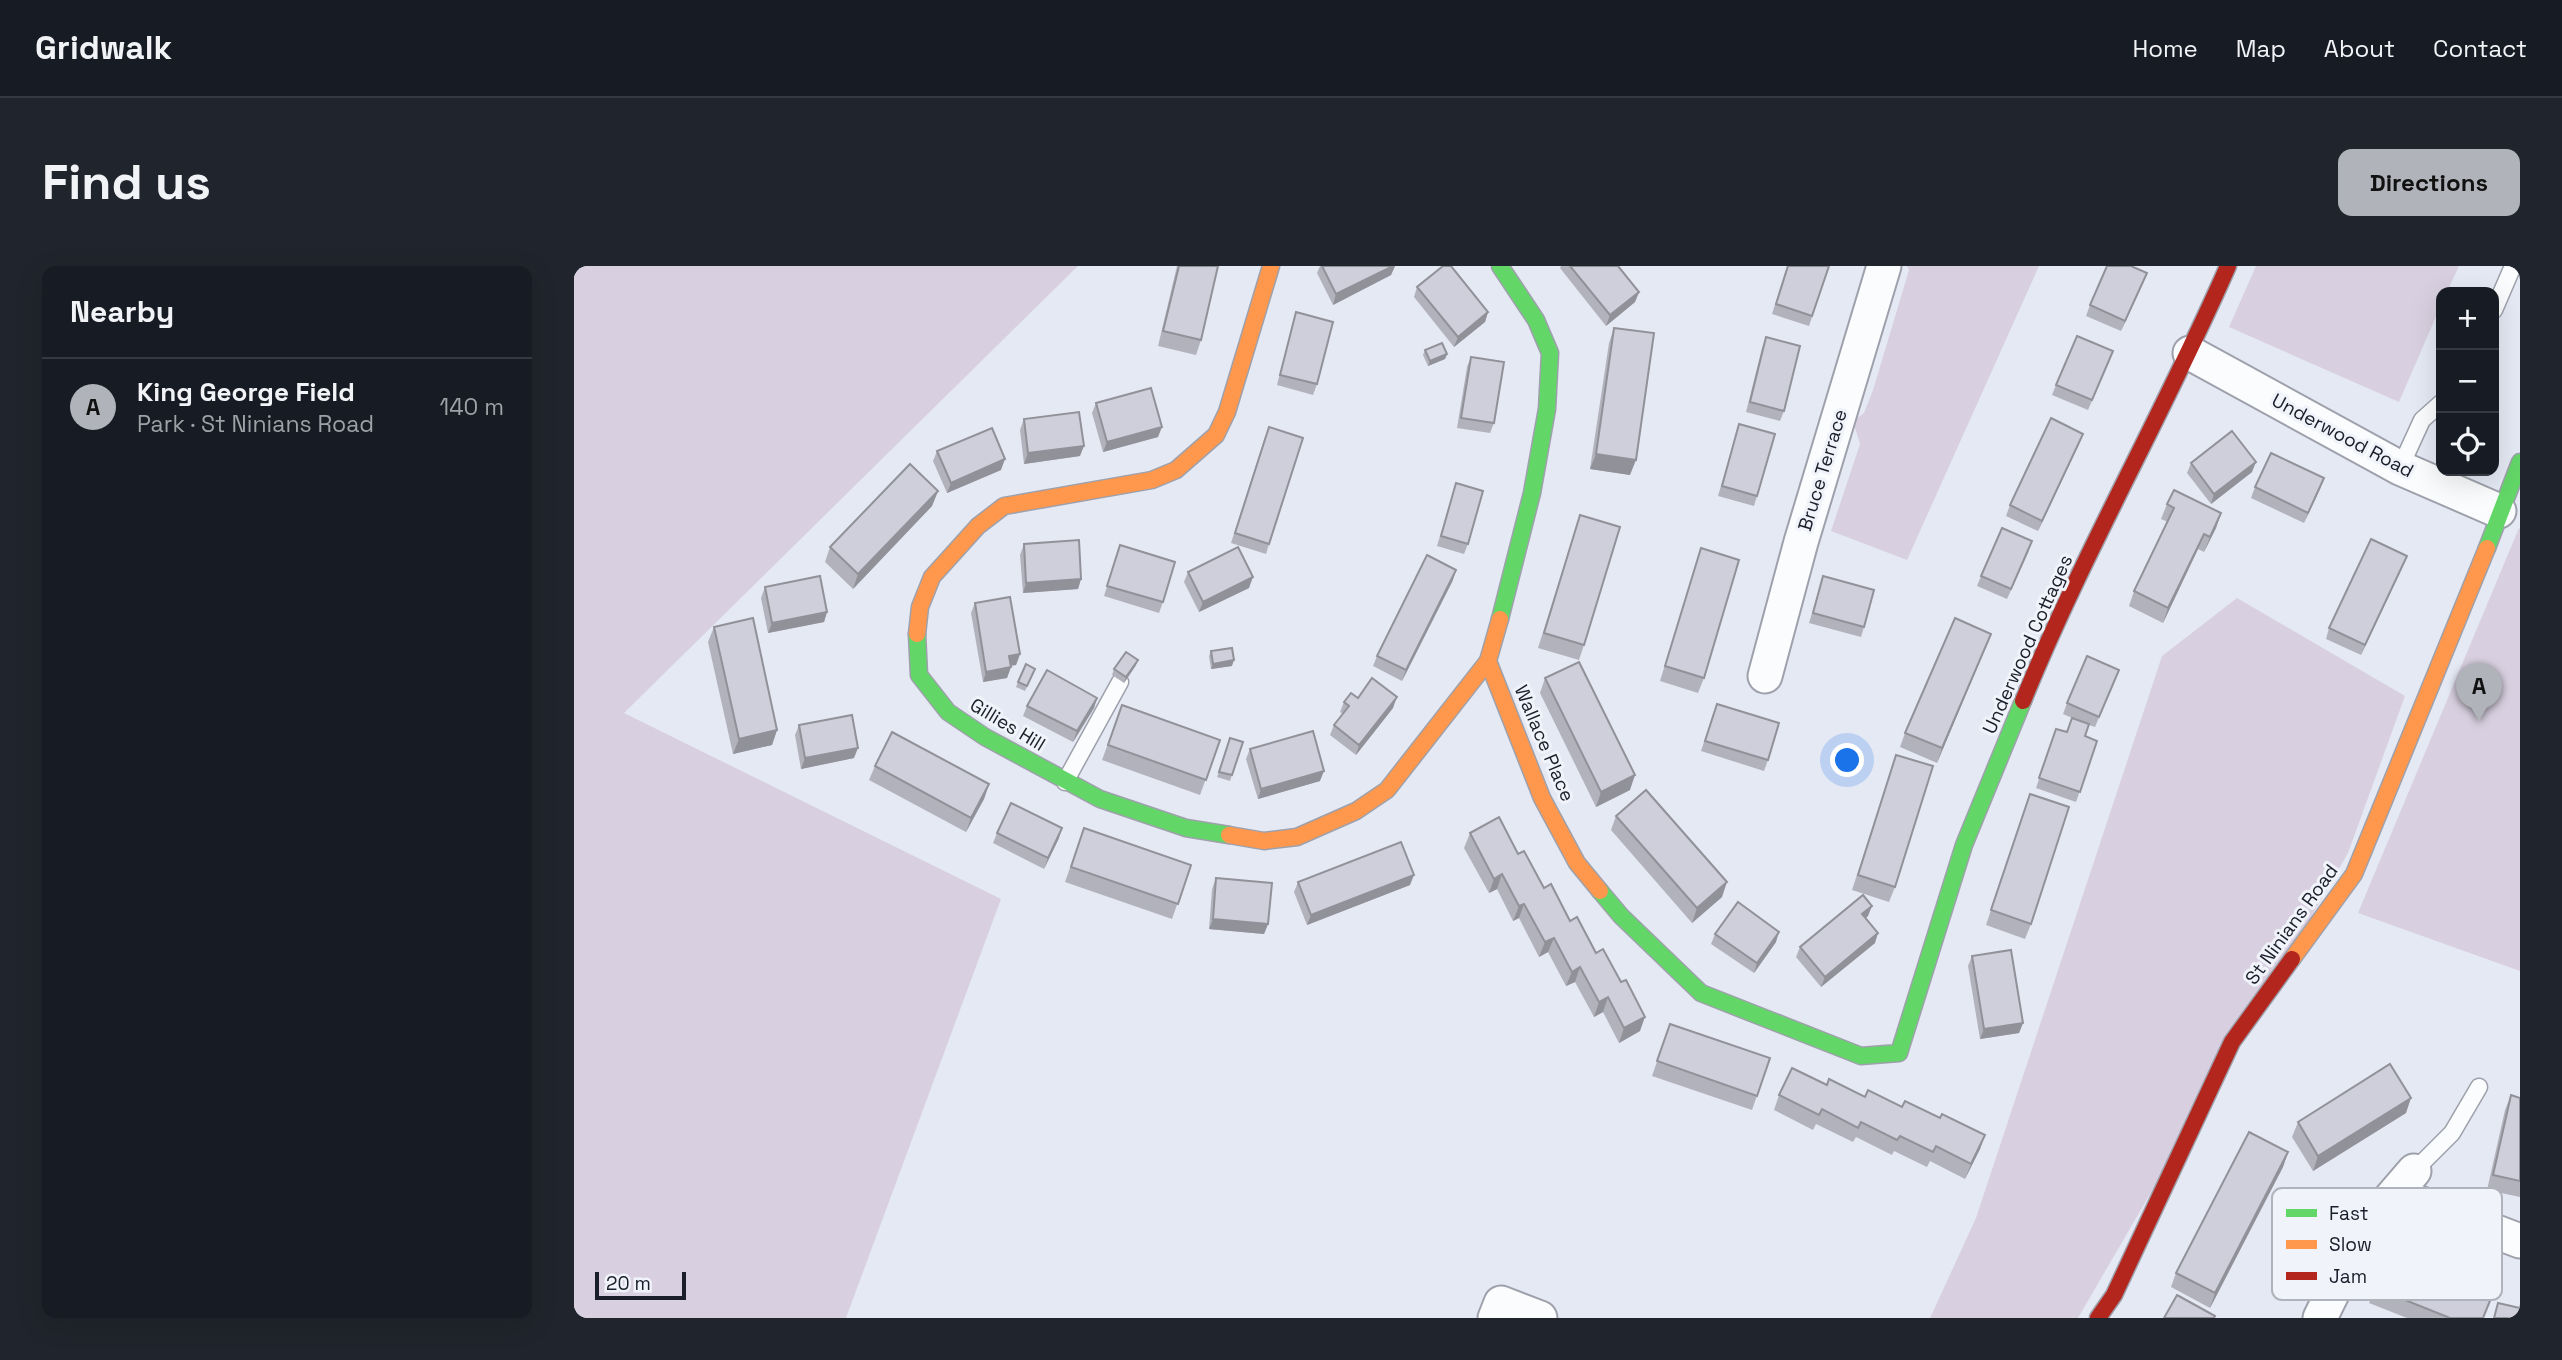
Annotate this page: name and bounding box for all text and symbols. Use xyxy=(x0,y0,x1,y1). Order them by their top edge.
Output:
text: Gridwalk xyxy=(35,27,172,69)
text: Home xyxy=(2132,33,2198,64)
text: Map xyxy=(2236,33,2286,64)
text: About xyxy=(2324,33,2395,64)
text: Contact xyxy=(2433,33,2527,64)
button: Directions xyxy=(2338,149,2520,216)
text: Find us xyxy=(42,151,211,213)
map controls xyxy=(2436,287,2499,476)
button: + xyxy=(2436,287,2499,350)
text: Nearby xyxy=(70,292,174,331)
button: − xyxy=(2436,350,2499,413)
text: King George Field xyxy=(137,375,355,409)
street label: Underwood Road xyxy=(2267,387,2418,483)
text: A xyxy=(86,392,100,422)
text: 140 m xyxy=(440,392,504,422)
street label: Bruce Terrace xyxy=(1792,406,1853,534)
text: Park · St Ninians Road xyxy=(137,409,374,439)
button: locate xyxy=(2436,413,2499,476)
street label: Underwood Cottages xyxy=(1977,551,2078,738)
pin: A xyxy=(2456,663,2502,721)
street label: Wallace Place xyxy=(1509,681,1580,805)
street label: Gillies Hill xyxy=(965,692,1050,757)
your location xyxy=(1830,743,1864,777)
street label: St Ninians Road xyxy=(2239,859,2344,989)
legend xyxy=(2272,1188,2502,1300)
text: Fast xyxy=(2329,1201,2369,1226)
text: Slow xyxy=(2329,1232,2372,1257)
text: Jam xyxy=(2329,1264,2367,1289)
scale bar xyxy=(595,1269,686,1301)
text: 20 m xyxy=(606,1271,651,1296)

